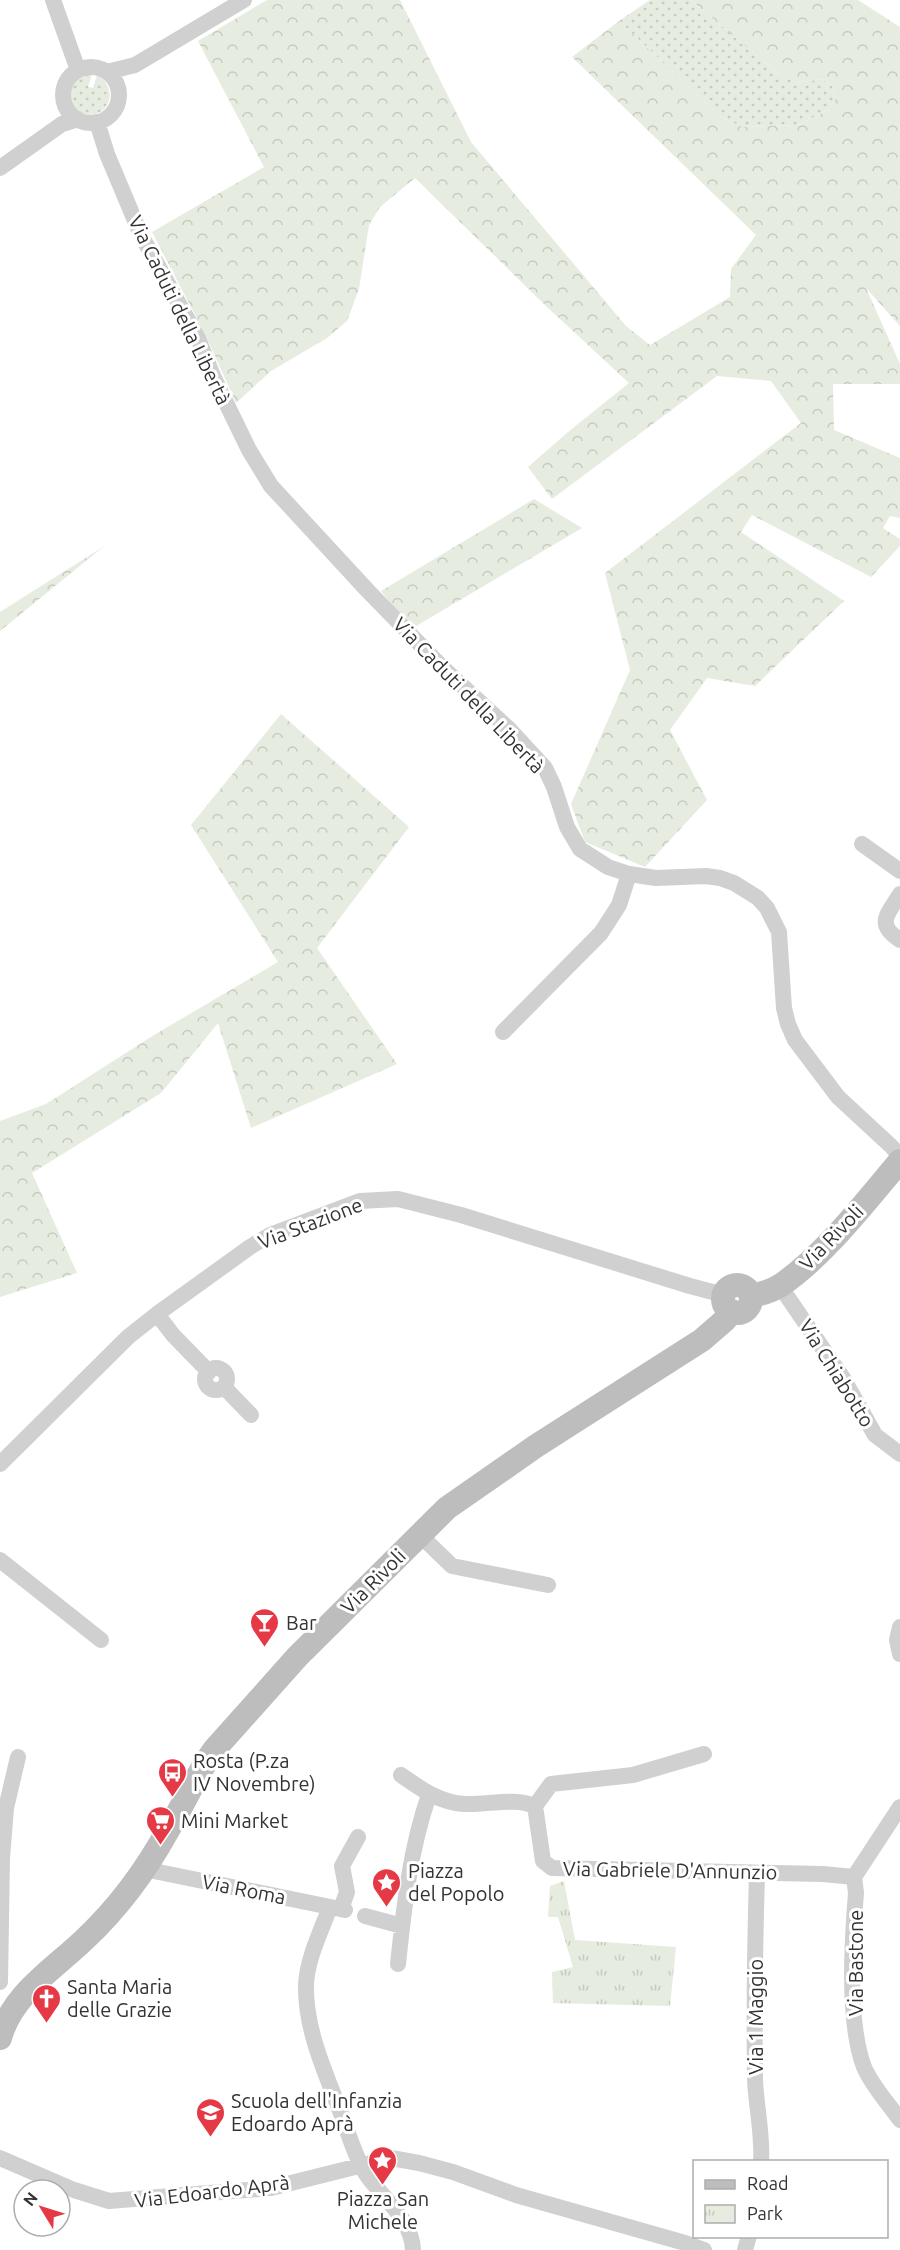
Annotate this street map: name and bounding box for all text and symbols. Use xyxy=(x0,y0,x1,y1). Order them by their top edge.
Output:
street label: Via Caduti della Libertà xyxy=(124,212,236,408)
street label: Via Caduti della Libertà xyxy=(389,612,549,778)
street label: Via Stazione xyxy=(255,1193,365,1253)
street label: Via Rivoli xyxy=(794,1200,868,1274)
street label: Via Chiabotto xyxy=(795,1315,879,1431)
street label: Via Rivoli xyxy=(336,1544,410,1618)
bar icon: Bar xyxy=(249,1606,281,1648)
place label: Bar xyxy=(286,1611,317,1634)
place label: Rosta (P.za IV Novembre) xyxy=(193,1749,316,1795)
bus stop icon: Rosta (P.za IV Novembre) xyxy=(156,1756,188,1798)
supermarket icon: Mini Market xyxy=(144,1804,176,1846)
place label: Mini Market xyxy=(181,1809,288,1832)
street label: Via Gabriele D'Annunzio xyxy=(563,1857,777,1883)
place label: Piazza del Popolo xyxy=(408,1859,504,1905)
place icon: Piazza del Popolo xyxy=(371,1866,403,1908)
street label: Via Roma xyxy=(200,1870,288,1908)
street label: Via Bastone xyxy=(844,1910,867,2016)
street label: Via 1 Maggio xyxy=(744,1959,767,2075)
place label: Santa Maria delle Grazie xyxy=(67,1975,172,2021)
church icon: Santa Maria delle Grazie xyxy=(30,1982,62,2024)
place label: Scuola dell'Infanzia Edoardo Aprà xyxy=(231,2089,402,2135)
school or university icon: Scuola dell'Infanzia Edoardo Aprà xyxy=(194,2096,226,2138)
place icon: Piazza San Michele xyxy=(367,2144,399,2186)
legend xyxy=(693,2160,888,2238)
street label: Via Edoardo Aprà xyxy=(133,2170,291,2212)
text: Road xyxy=(747,2173,789,2193)
north arrow xyxy=(12,2178,72,2238)
place label: Piazza San Michele xyxy=(337,2187,429,2233)
text: N xyxy=(19,2189,41,2209)
text: Park xyxy=(747,2203,783,2223)

